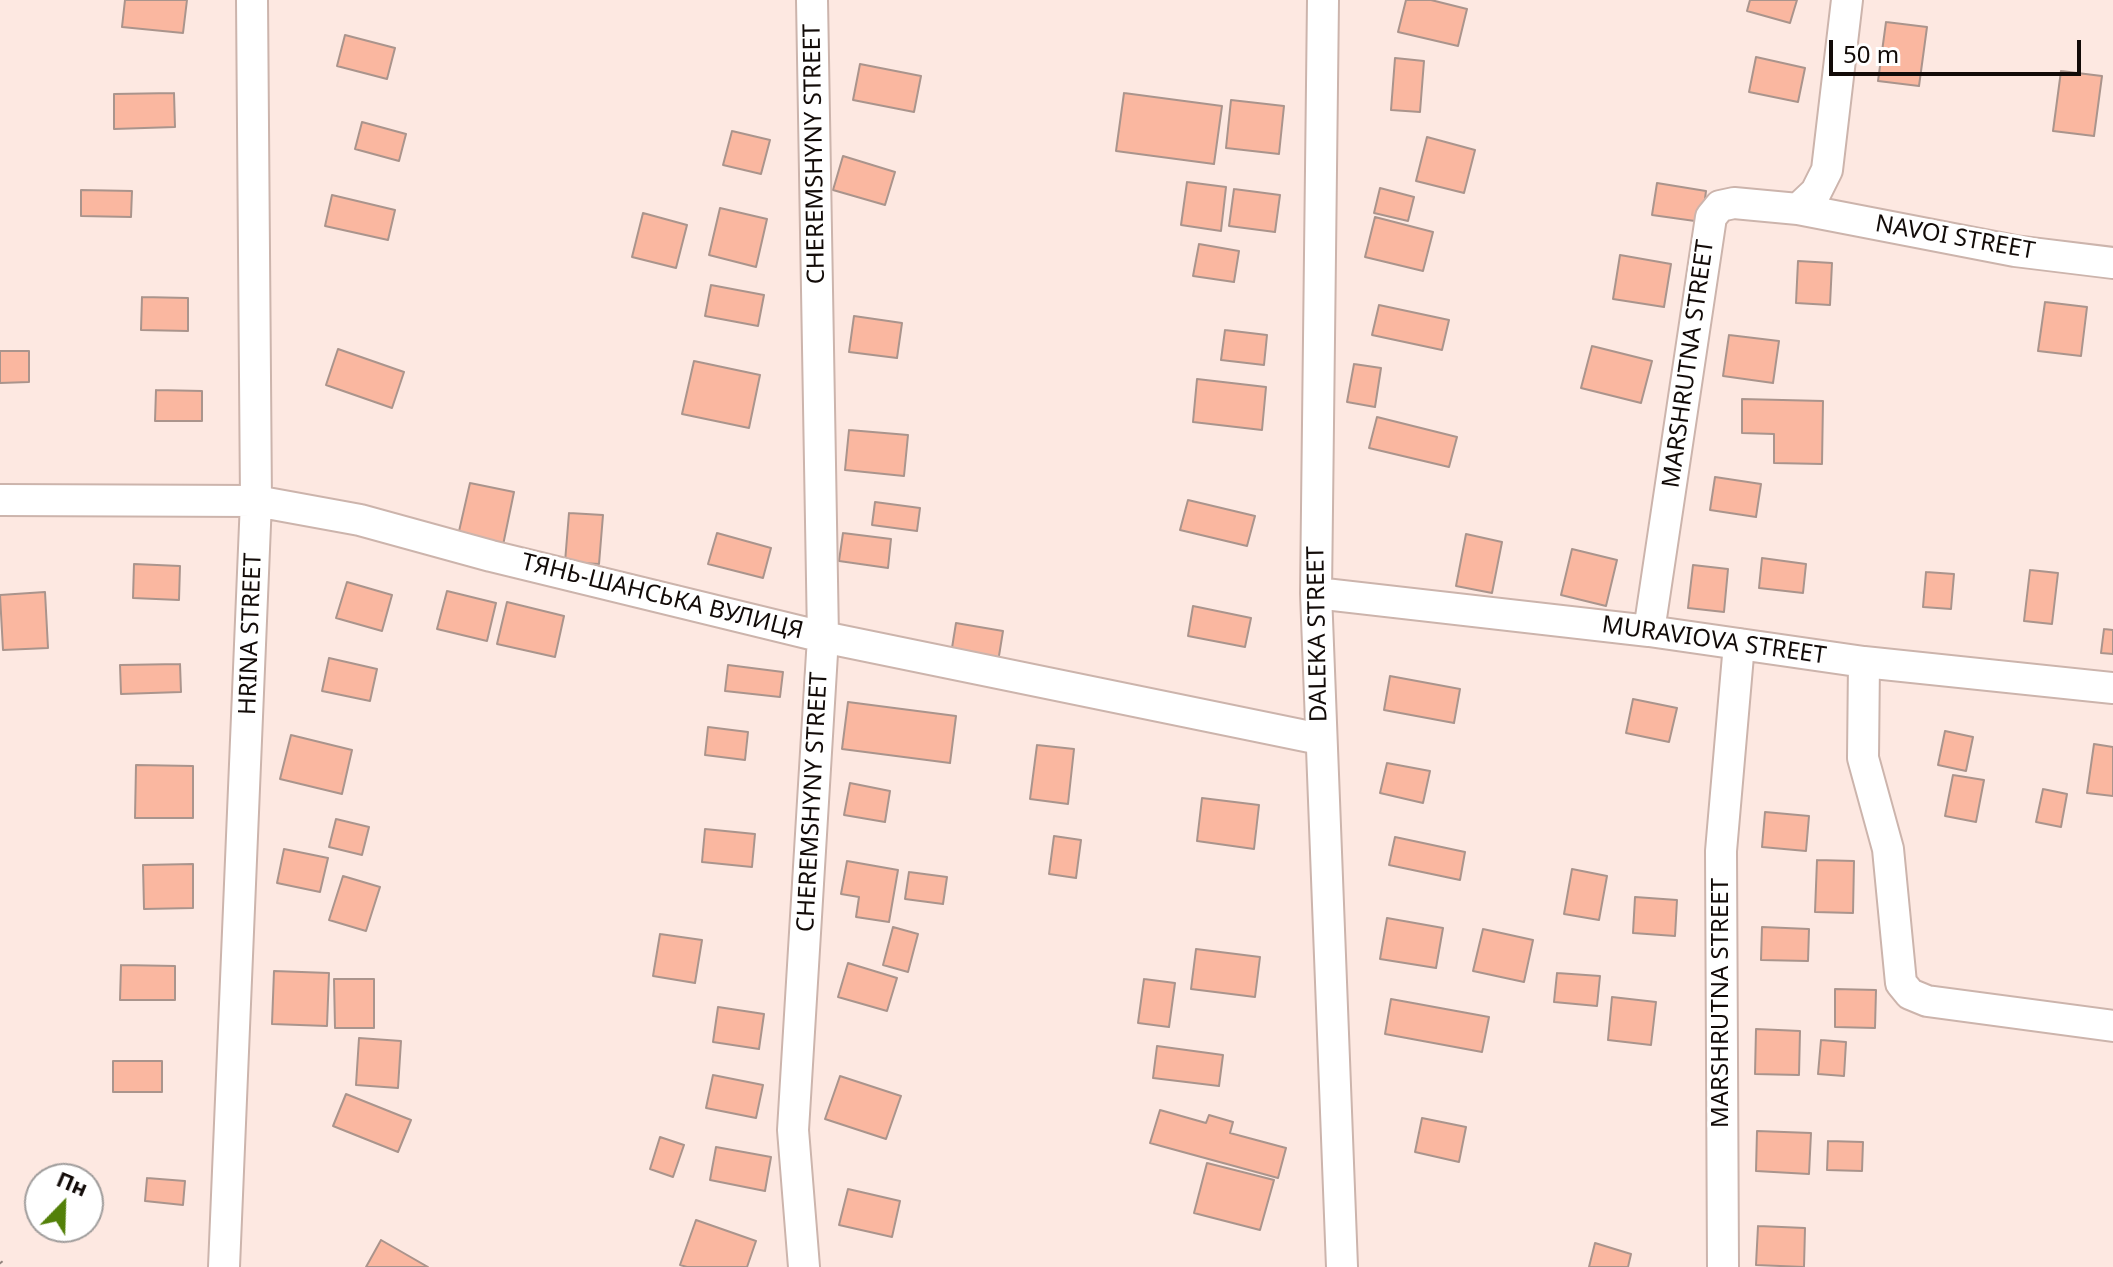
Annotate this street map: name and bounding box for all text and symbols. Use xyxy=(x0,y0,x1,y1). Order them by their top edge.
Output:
street label: CHEREMSHYNY STREET xyxy=(798,24,832,284)
scale bar xyxy=(1833,24,2085,74)
text: 50 m xyxy=(1843,37,1899,70)
street label: NAVOI STREET xyxy=(1873,210,2037,266)
street label: MARSHRUTNA STREET xyxy=(1657,238,1721,490)
street label: DALEKA STREET xyxy=(1302,546,1334,722)
street label: ТЯНЬ-ШАНСЬКА ВУЛИЦЯ xyxy=(518,548,806,646)
street label: HRINA STREET xyxy=(234,552,268,716)
street label: MURAVIOVA STREET xyxy=(1600,611,1828,671)
street label: CHEREMSHYNY STREET xyxy=(792,671,834,933)
street label: MARSHRUTNA STREET xyxy=(1707,878,1735,1128)
north arrow xyxy=(24,1163,104,1243)
text: Пн xyxy=(52,1163,93,1203)

